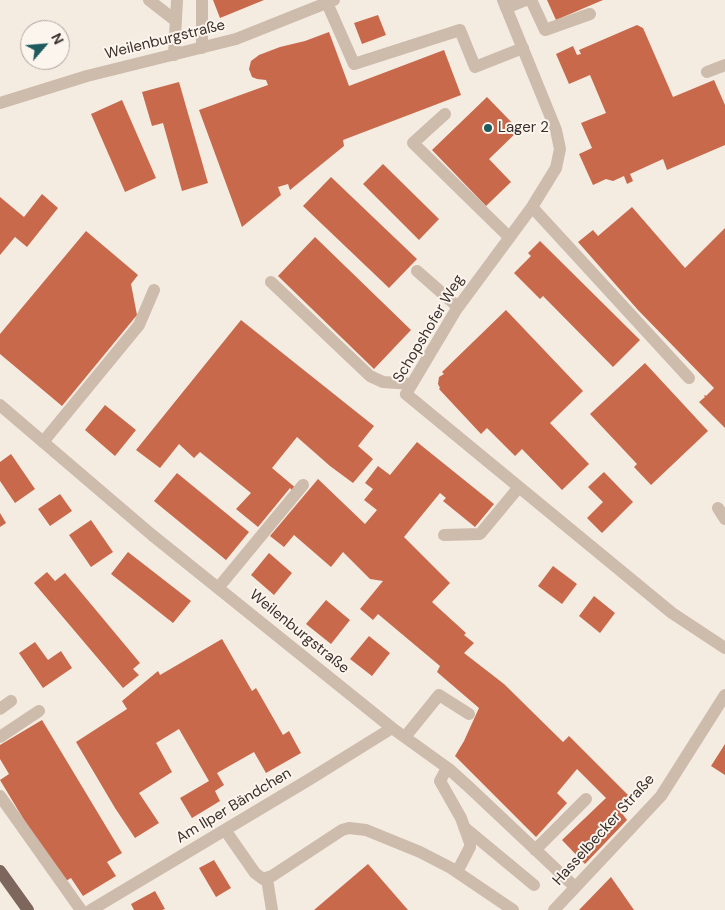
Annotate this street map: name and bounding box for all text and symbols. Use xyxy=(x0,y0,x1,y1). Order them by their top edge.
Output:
street label: Weilenburgstraße xyxy=(103,16,227,64)
north arrow xyxy=(20,20,70,70)
text: N xyxy=(47,30,68,47)
place label: Lager 2 xyxy=(498,119,549,137)
marker: Lager 2 xyxy=(482,122,494,134)
street label: Schopshofer Weg xyxy=(390,272,468,386)
street label: Weilenburgstraße xyxy=(246,586,352,678)
street label: Am Ilper Bändchen xyxy=(173,765,295,847)
street label: Hasselbecker Straße xyxy=(549,771,659,889)

